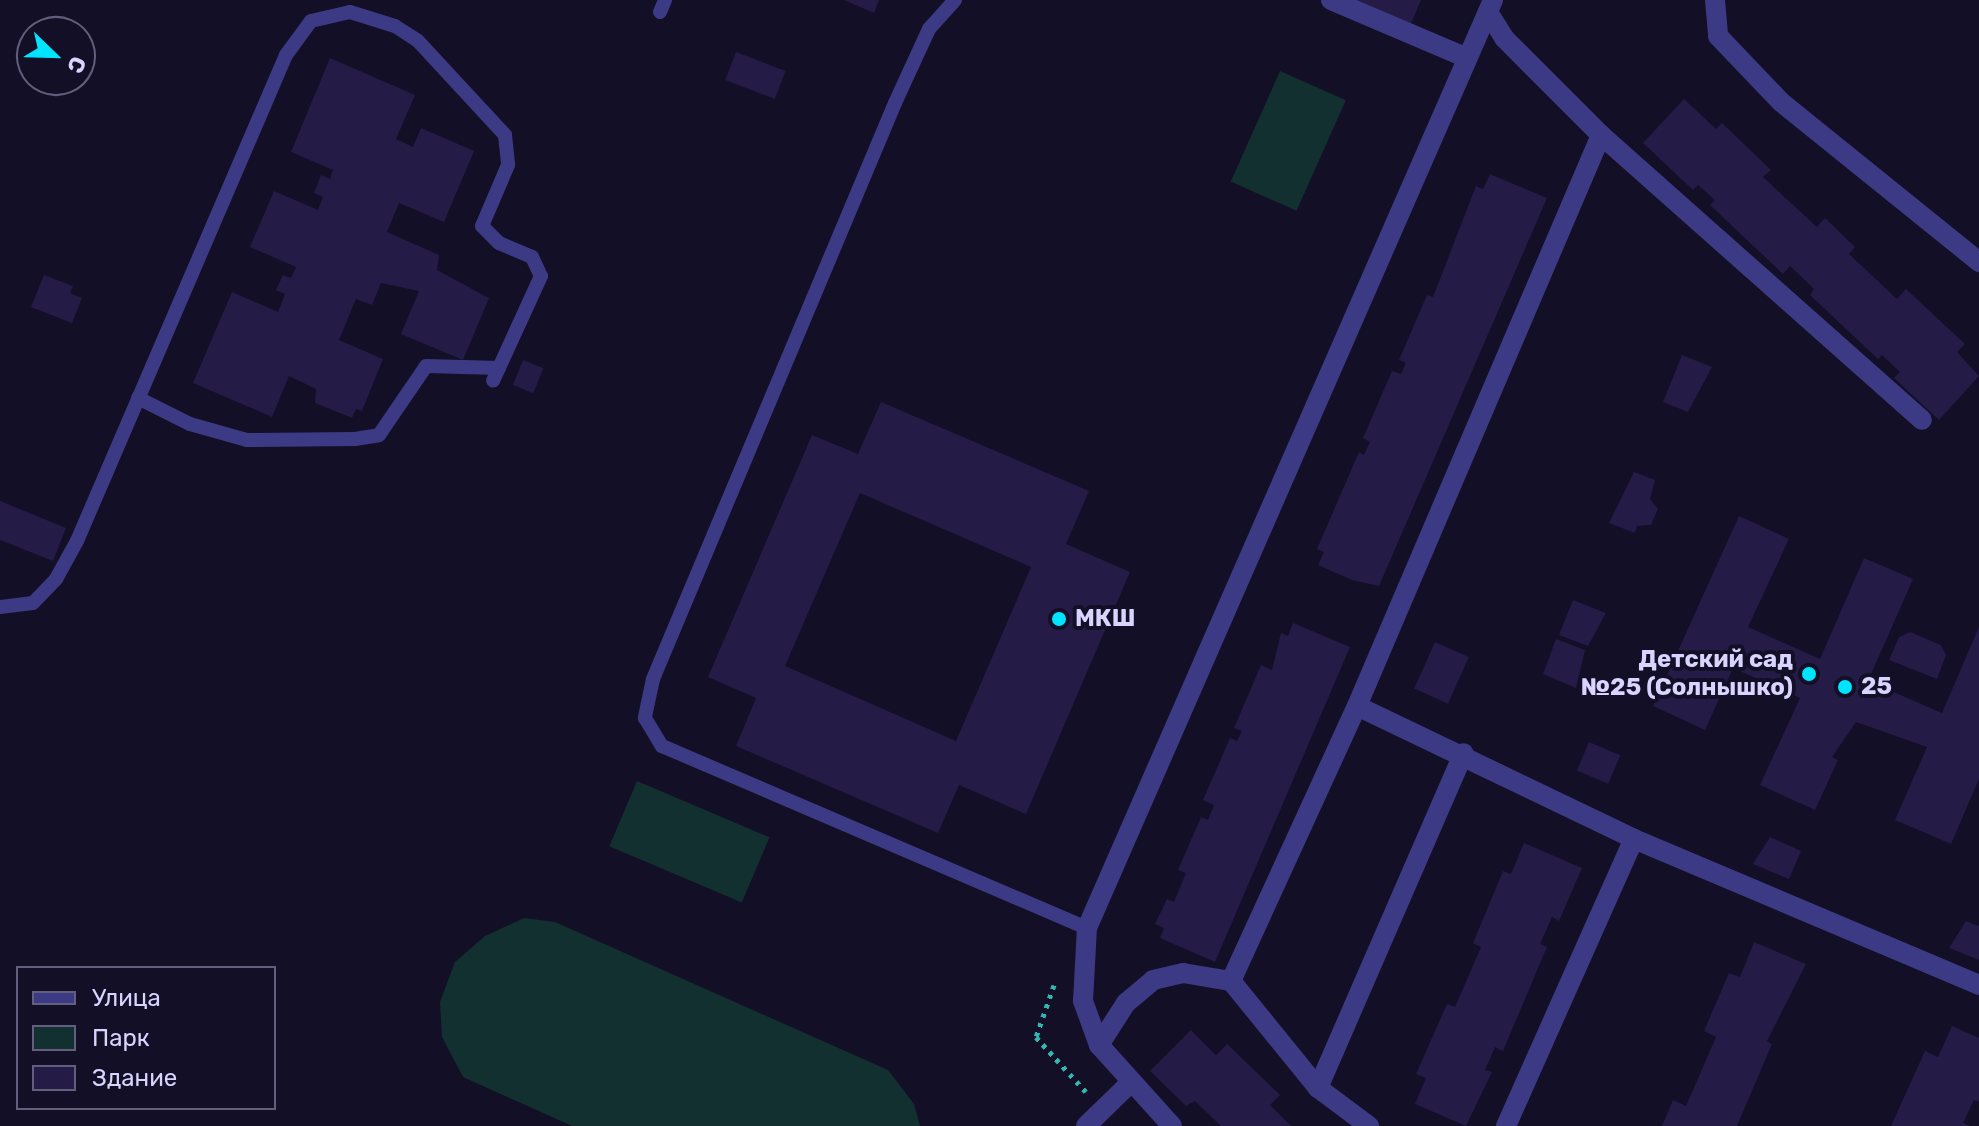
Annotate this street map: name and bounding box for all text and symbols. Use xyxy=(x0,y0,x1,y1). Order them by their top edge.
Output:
north arrow xyxy=(16,16,96,96)
text: С xyxy=(61,52,92,77)
place label: МКШ xyxy=(1075,605,1135,633)
marker: МКШ xyxy=(1050,610,1068,628)
place label: Детский сад №25 (Солнышко) xyxy=(1581,646,1793,702)
marker: Детский сад №25 (Солнышко) xyxy=(1800,665,1818,683)
place label: 25 xyxy=(1861,673,1892,701)
marker: 25 xyxy=(1836,678,1854,696)
legend xyxy=(16,966,276,1110)
text: Улица xyxy=(92,984,161,1012)
text: Парк xyxy=(92,1024,150,1052)
text: Здание xyxy=(92,1064,177,1092)

